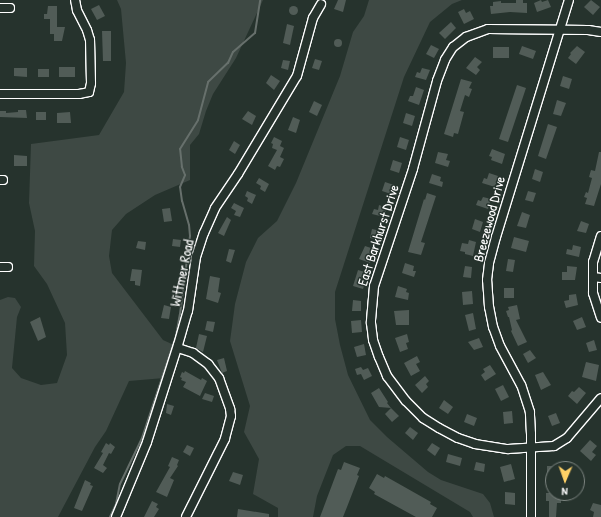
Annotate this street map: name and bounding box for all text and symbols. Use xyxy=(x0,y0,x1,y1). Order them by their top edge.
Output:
street label: Breezewood Drive xyxy=(469,174,509,264)
street label: East Barkhurst Drive xyxy=(354,182,402,288)
street label: Wittmer Road xyxy=(167,238,197,308)
north arrow xyxy=(545,461,585,501)
text: N xyxy=(561,485,568,499)

